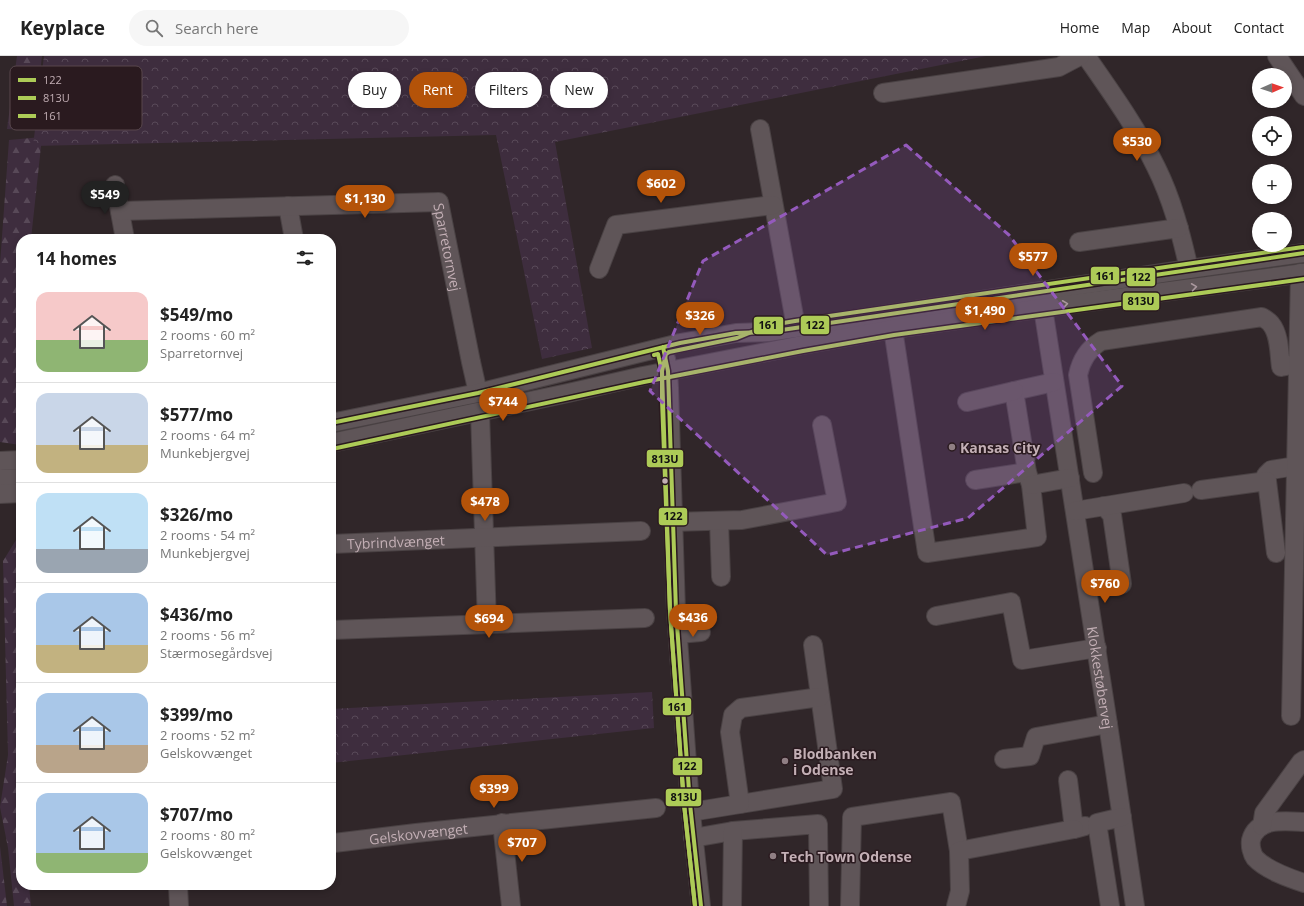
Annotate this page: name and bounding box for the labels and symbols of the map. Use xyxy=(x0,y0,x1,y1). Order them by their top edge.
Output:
legend xyxy=(10,66,142,130)
north arrow xyxy=(1252,68,1292,108)
text: 122 xyxy=(43,72,62,87)
text: 813U xyxy=(43,90,70,105)
text: 161 xyxy=(43,108,62,123)
pin: $530 xyxy=(1113,128,1161,162)
pin: $602 xyxy=(637,170,685,204)
pin: $549 xyxy=(81,181,129,215)
pin: $1,130 xyxy=(332,185,398,219)
street label: Sparretornvej xyxy=(430,201,466,293)
pin: $577 xyxy=(1009,243,1057,277)
line badge: 161 xyxy=(1090,266,1120,285)
line badge: 122 xyxy=(1126,267,1156,287)
text: 161 xyxy=(1096,268,1114,283)
text: 122 xyxy=(1132,269,1150,284)
one-way arrow xyxy=(1191,283,1197,292)
line badge: 813U xyxy=(1122,292,1160,311)
text: 813U xyxy=(1127,293,1155,308)
pin: $1,490 xyxy=(952,297,1018,331)
one-way arrow xyxy=(1062,300,1068,309)
pin: $326 xyxy=(676,302,724,336)
line badge: 122 xyxy=(800,315,830,335)
line badge: 161 xyxy=(753,316,784,335)
text: 161 xyxy=(759,317,777,332)
text: 122 xyxy=(806,317,824,332)
pin: $744 xyxy=(479,388,527,422)
place label: Kansas City xyxy=(960,438,1040,457)
marker: Kansas City xyxy=(947,442,957,452)
line badge: 813U xyxy=(646,449,684,468)
text: 813U xyxy=(651,451,679,466)
unlabelled marker xyxy=(660,476,670,486)
pin: $478 xyxy=(461,488,509,522)
line badge: 122 xyxy=(658,507,688,526)
text: 122 xyxy=(664,508,682,523)
street label: Tybrindvænget xyxy=(347,530,445,553)
pin: $760 xyxy=(1081,570,1129,604)
pin: $436 xyxy=(669,604,717,638)
pin: $694 xyxy=(465,605,513,639)
street label: Klokkestøbervej xyxy=(1083,625,1118,730)
line badge: 161 xyxy=(662,697,692,716)
text: 161 xyxy=(668,699,686,714)
place label: Blodbanken i Odense xyxy=(793,744,877,779)
marker: Blodbanken i Odense xyxy=(780,756,790,766)
line badge: 122 xyxy=(672,757,703,776)
text: 122 xyxy=(678,758,696,773)
pin: $399 xyxy=(470,775,518,809)
line badge: 813U xyxy=(665,788,702,807)
text: 813U xyxy=(670,789,698,804)
street label: Gelskovvænget xyxy=(368,818,469,848)
pin: $707 xyxy=(498,829,546,863)
place label: Tech Town Odense xyxy=(781,847,912,866)
marker: Tech Town Odense xyxy=(768,851,778,861)

